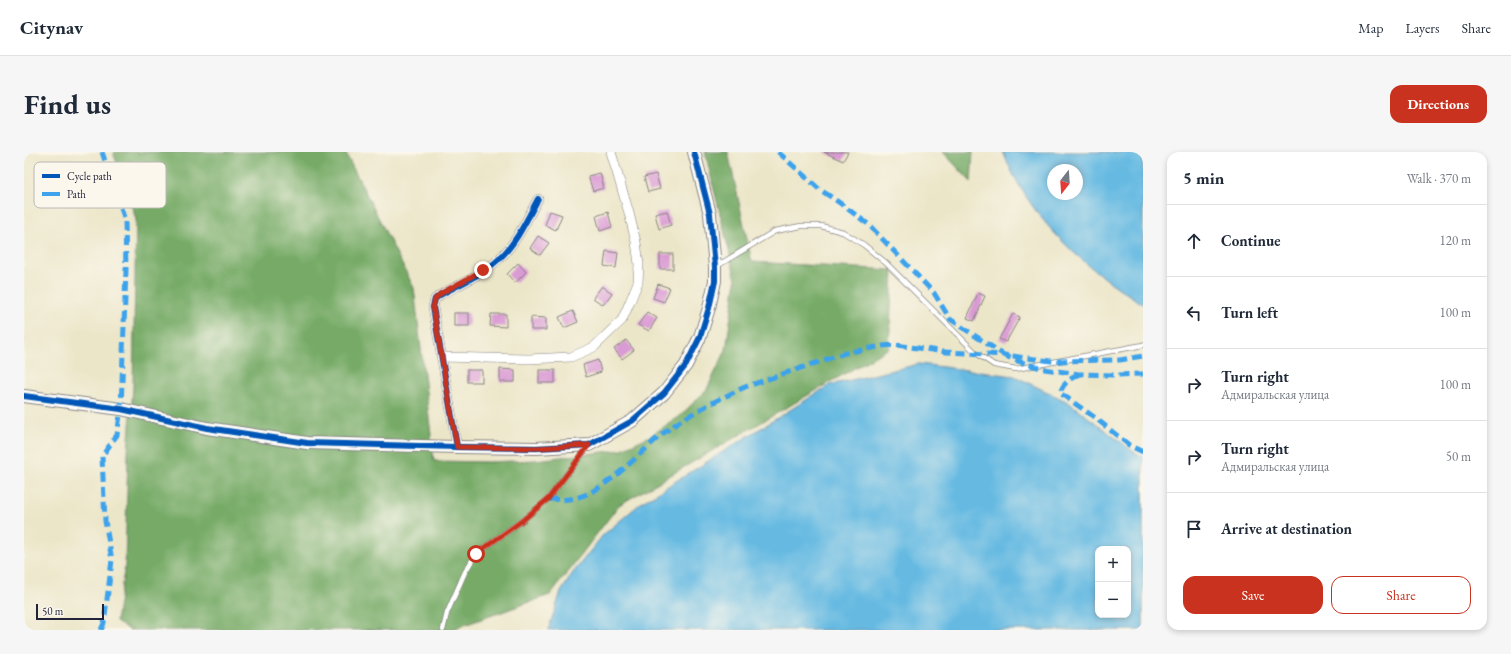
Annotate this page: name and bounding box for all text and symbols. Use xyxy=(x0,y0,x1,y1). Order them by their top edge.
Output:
text: Citynav xyxy=(20,15,83,40)
text: Map xyxy=(1358,19,1383,37)
text: Layers xyxy=(1405,19,1440,37)
text: Share xyxy=(1462,19,1491,37)
button: Directions xyxy=(1390,85,1487,123)
text: Find us xyxy=(24,86,111,122)
legend xyxy=(34,162,166,208)
north arrow xyxy=(1047,164,1083,200)
text: 5 min xyxy=(1183,167,1224,189)
text: Cycle path xyxy=(67,169,112,183)
text: Walk · 370 m xyxy=(1407,170,1471,187)
text: Path xyxy=(67,187,86,201)
icon: ahead xyxy=(1183,230,1205,252)
text: Continue xyxy=(1221,231,1281,250)
text: 120 m xyxy=(1440,232,1471,249)
route end xyxy=(474,261,492,279)
icon: left xyxy=(1183,302,1205,324)
text: Turn left xyxy=(1221,303,1278,322)
text: 100 m xyxy=(1440,304,1471,321)
text: Turn right xyxy=(1221,367,1289,386)
icon: right xyxy=(1183,374,1205,396)
text: 100 m xyxy=(1440,376,1471,393)
text: Адмиральская улица xyxy=(1221,386,1329,403)
text: Turn right xyxy=(1221,439,1289,458)
icon: right xyxy=(1183,446,1205,468)
text: 50 m xyxy=(1446,448,1471,465)
text: Адмиральская улица xyxy=(1221,458,1329,475)
icon: arrive xyxy=(1183,518,1205,540)
text: Arrive at destination xyxy=(1221,519,1352,538)
route start xyxy=(467,545,485,563)
map controls xyxy=(1095,546,1131,618)
button: + xyxy=(1095,546,1131,582)
button: Save xyxy=(1183,576,1323,614)
button: Share xyxy=(1331,576,1471,614)
button: − xyxy=(1095,582,1131,618)
scale bar xyxy=(36,602,104,621)
text: 50 m xyxy=(42,604,63,618)

